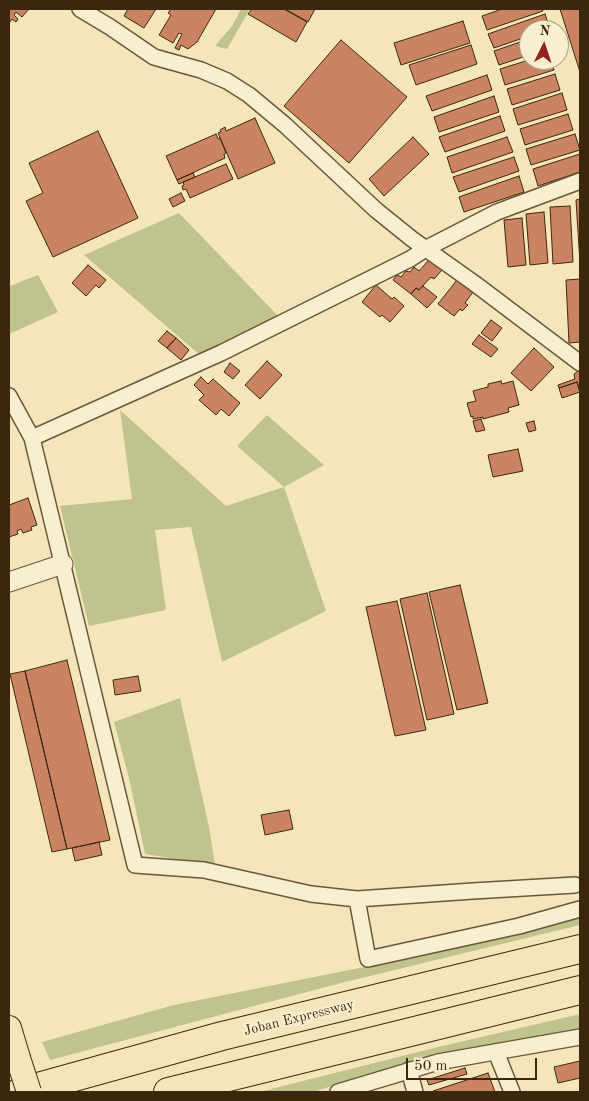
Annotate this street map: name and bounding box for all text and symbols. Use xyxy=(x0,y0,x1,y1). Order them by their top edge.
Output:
north arrow xyxy=(519,20,569,70)
text: N xyxy=(539,24,551,38)
street label: Joban Expressway xyxy=(242,996,356,1040)
scale bar xyxy=(409,1048,540,1080)
text: 50 m xyxy=(414,1059,448,1074)

